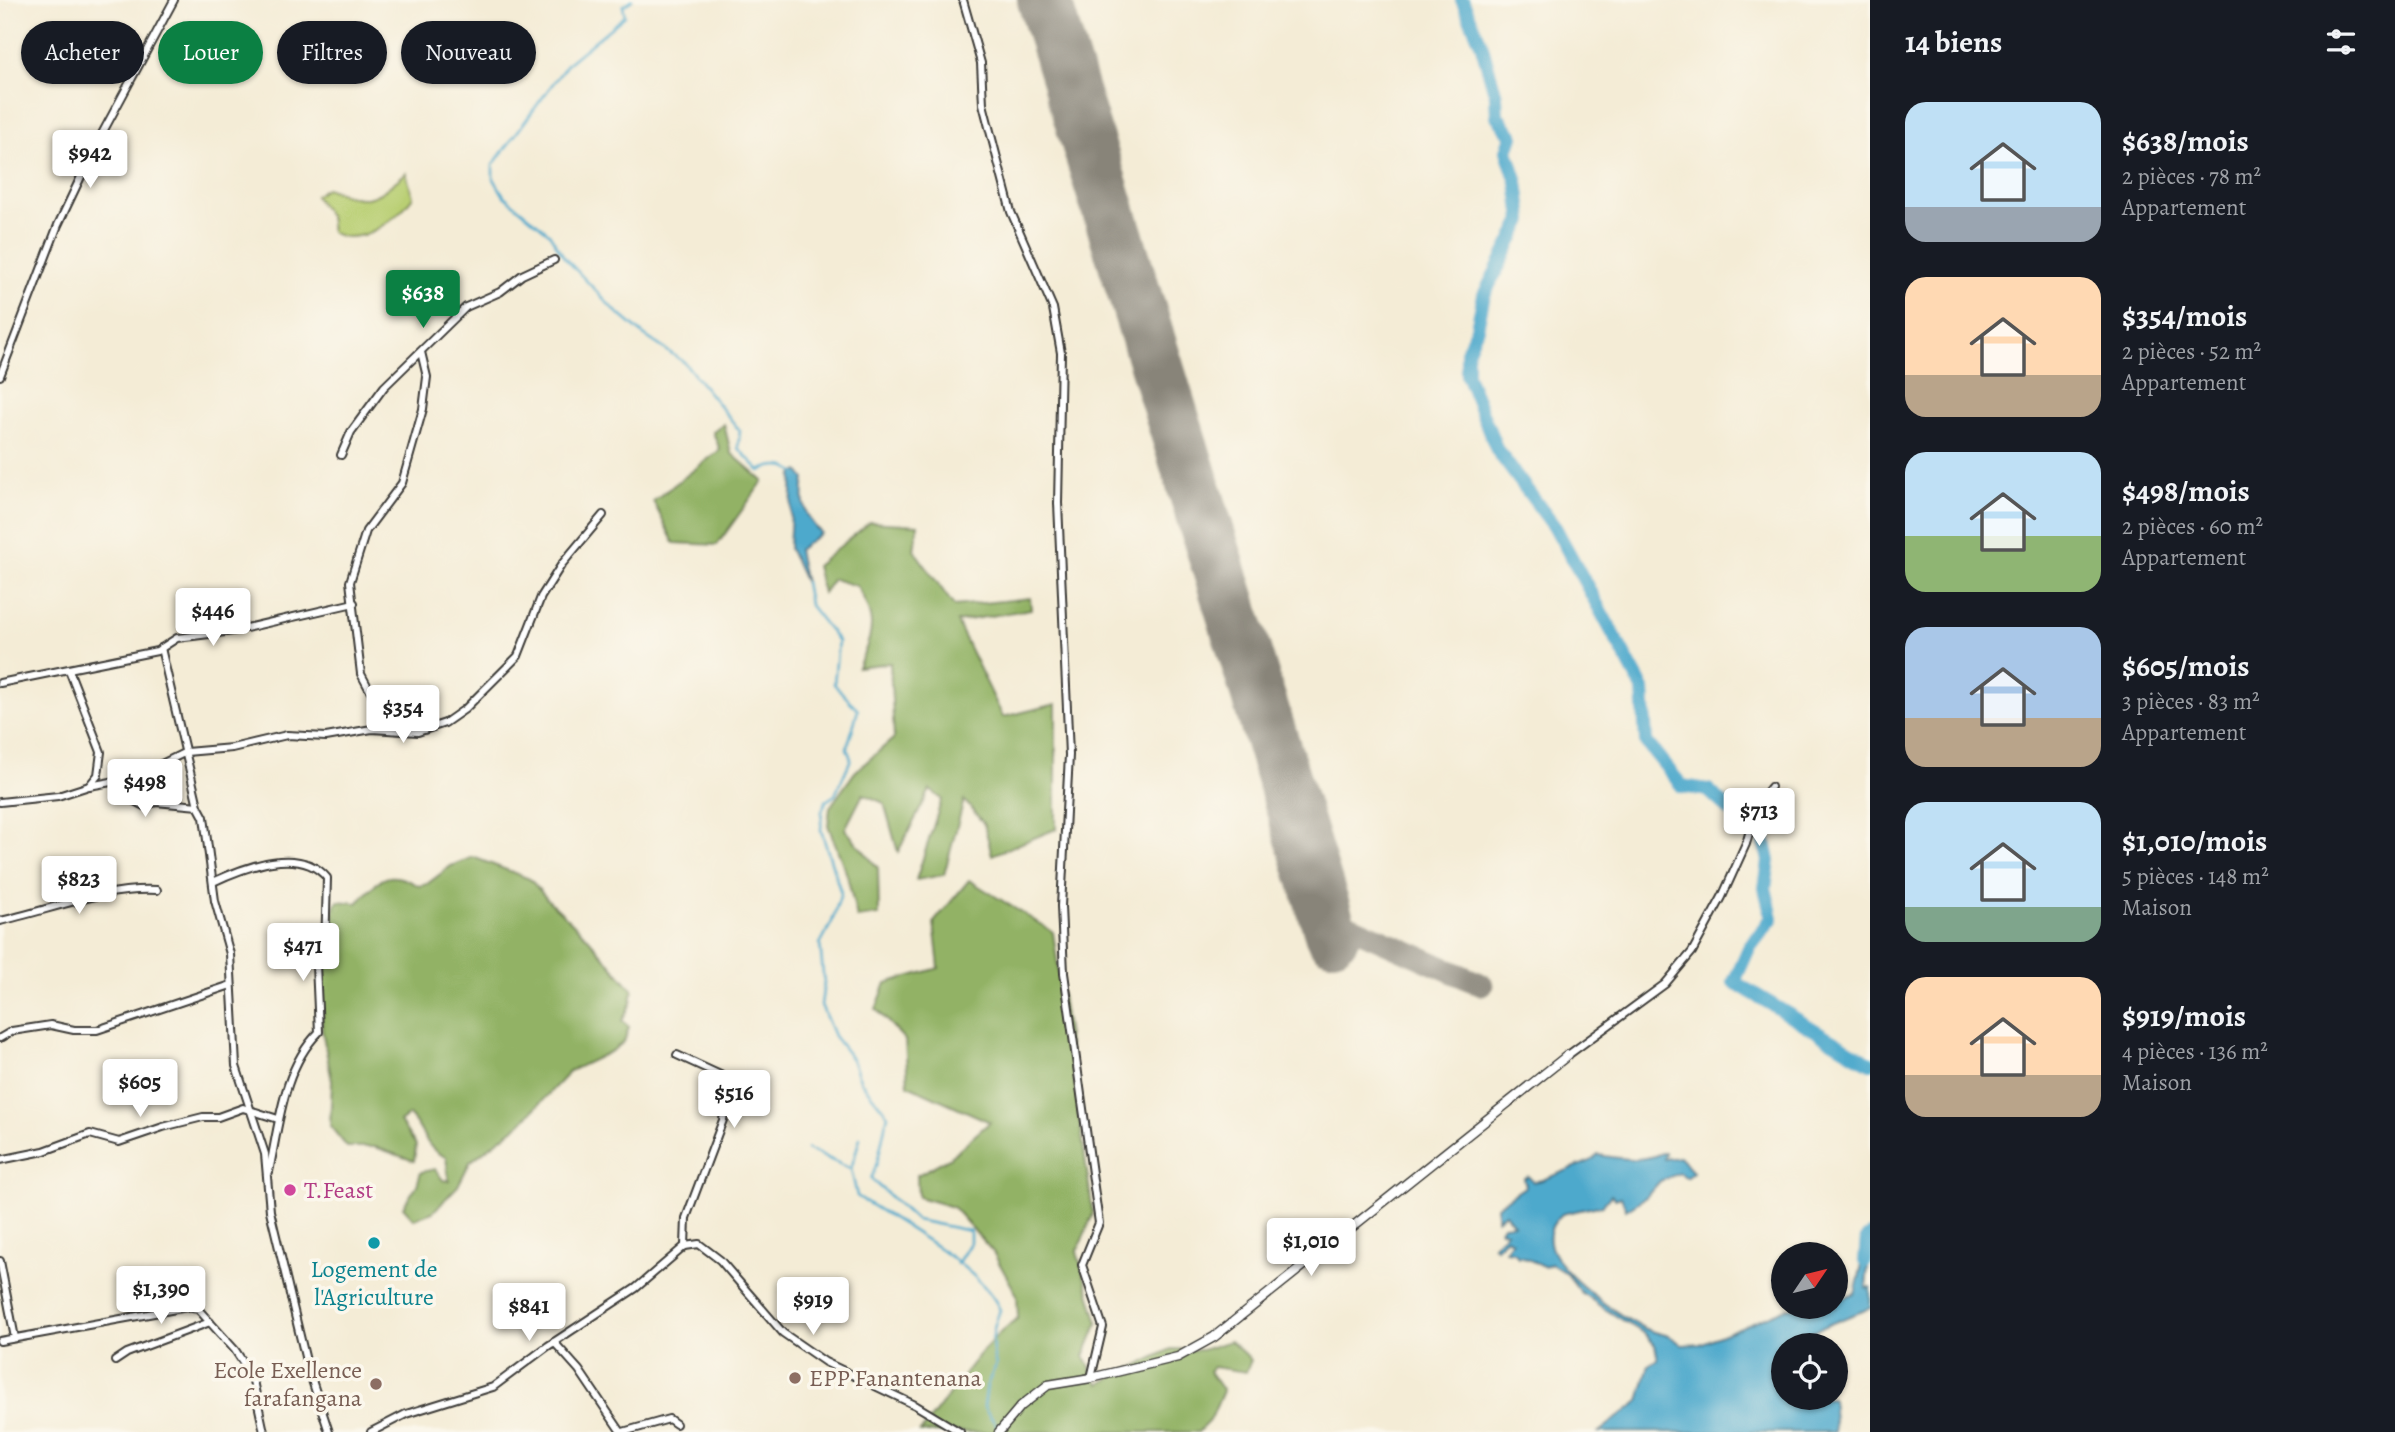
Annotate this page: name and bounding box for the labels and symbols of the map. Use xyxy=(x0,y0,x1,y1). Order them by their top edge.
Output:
pin: $942 xyxy=(49,130,131,190)
pin: $638 xyxy=(382,270,464,330)
pin: $446 xyxy=(172,588,254,648)
pin: $354 xyxy=(362,686,444,745)
pin: $498 xyxy=(104,760,186,819)
pin: $713 xyxy=(1718,788,1800,848)
pin: $823 xyxy=(38,856,120,916)
pin: $471 xyxy=(262,923,344,983)
pin: $605 xyxy=(99,1060,181,1119)
pin: $516 xyxy=(693,1070,775,1130)
place label: T.Feast xyxy=(304,1174,373,1206)
marker: T.Feast xyxy=(282,1182,298,1198)
pin: $1,010 xyxy=(1254,1218,1368,1278)
marker: Logement de l'Agriculture xyxy=(366,1235,382,1251)
north arrow xyxy=(1771,1242,1848,1320)
place label: Logement de l'Agriculture xyxy=(310,1253,438,1313)
pin: $1,390 xyxy=(104,1266,218,1326)
pin: $919 xyxy=(772,1278,854,1337)
pin: $841 xyxy=(488,1284,570,1343)
place label: Ecole Exellence farafangana xyxy=(213,1354,363,1414)
place label: EPP Fanantenana xyxy=(809,1362,982,1394)
marker: EPP Fanantenana xyxy=(787,1370,803,1386)
marker: Ecole Exellence farafangana xyxy=(368,1376,384,1392)

